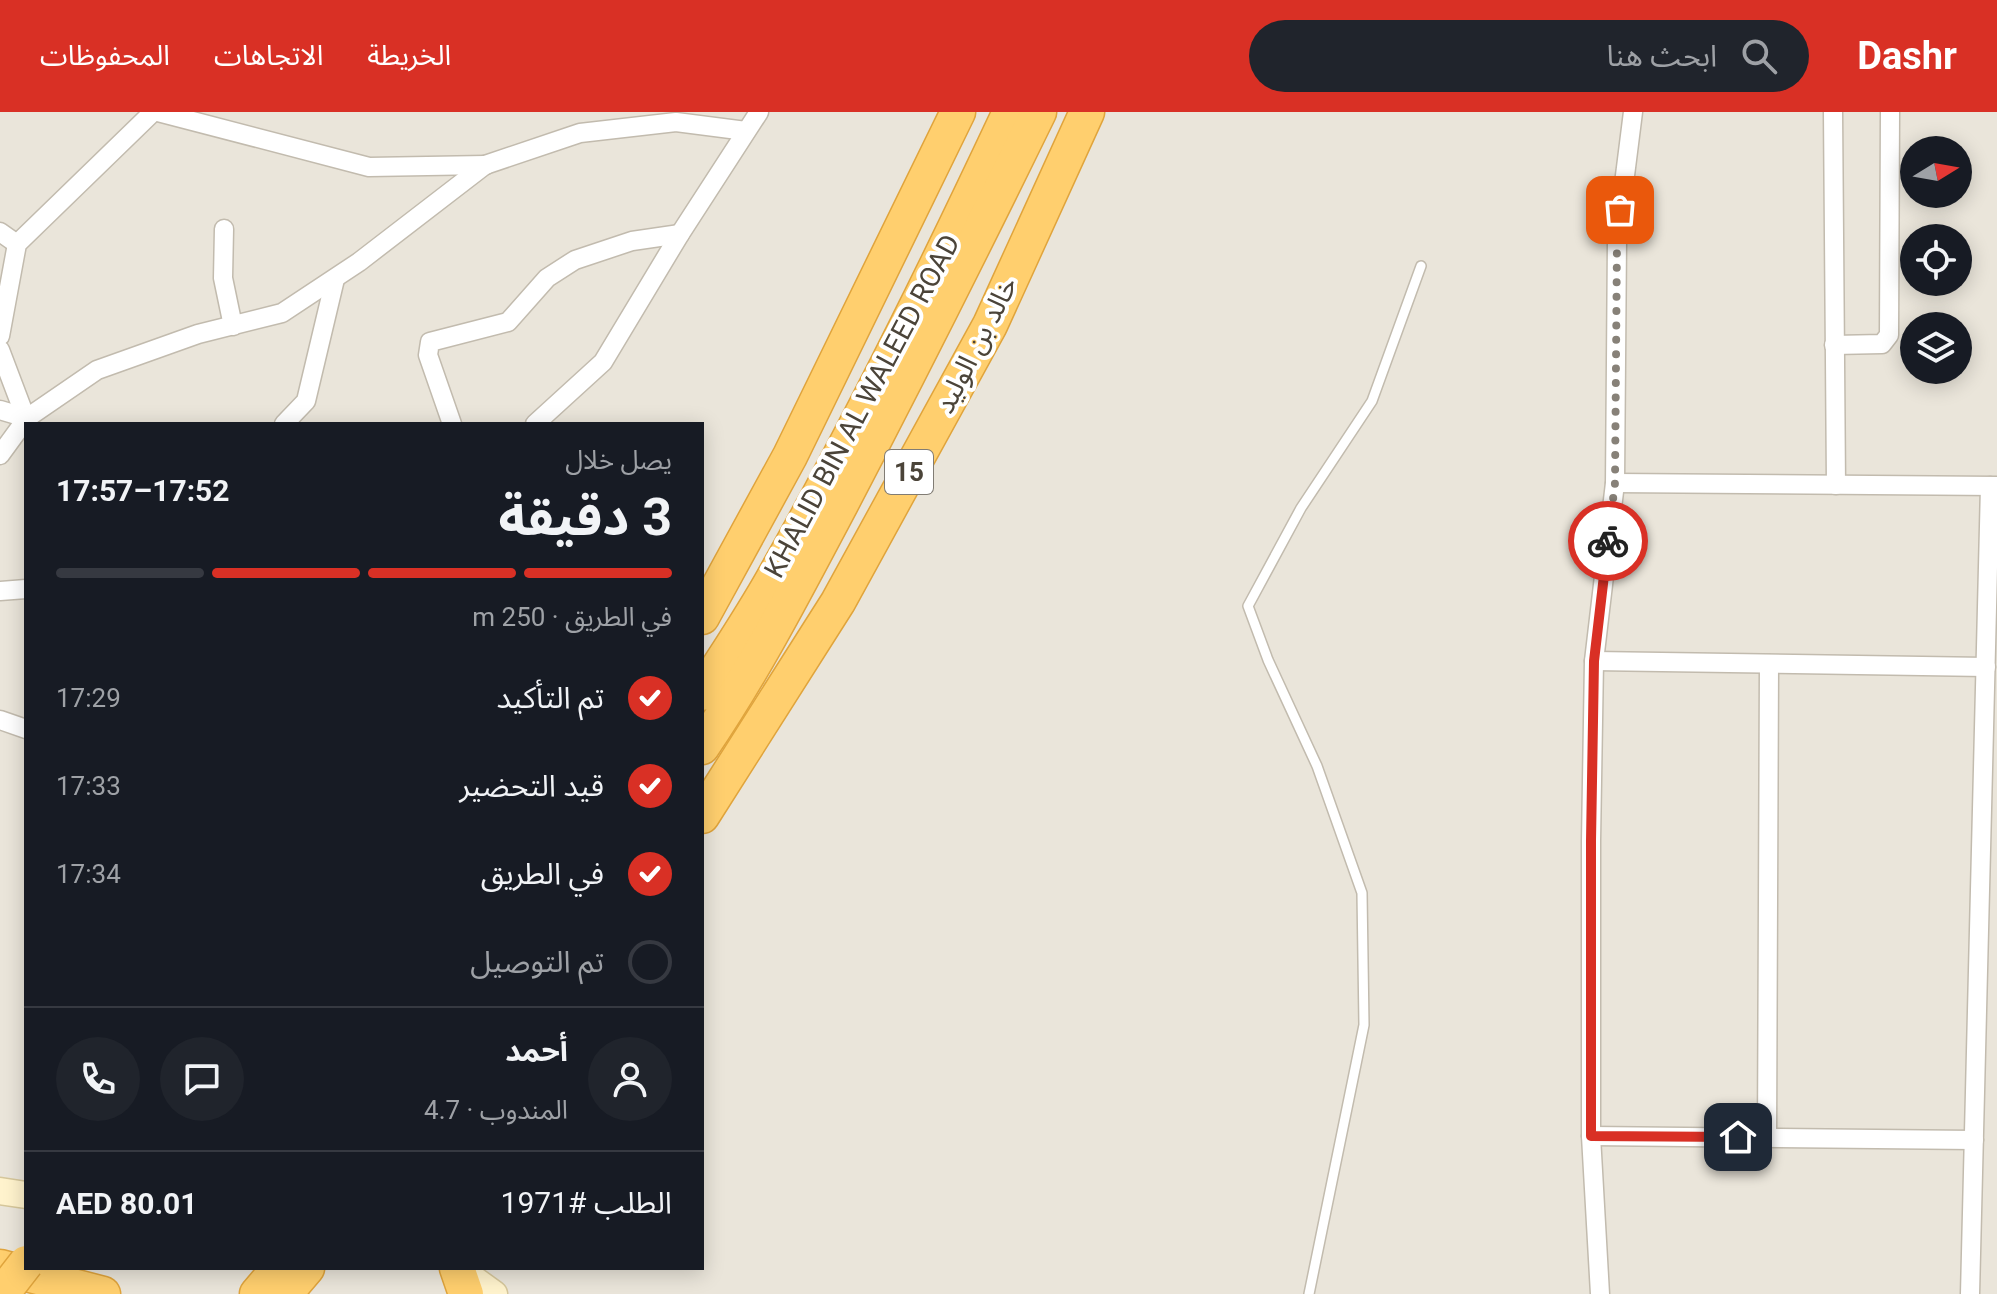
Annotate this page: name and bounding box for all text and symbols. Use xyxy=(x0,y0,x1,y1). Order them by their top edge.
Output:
search box xyxy=(1249,20,1809,92)
icon: search xyxy=(1737,34,1781,78)
text: Dashr xyxy=(1857,34,1957,78)
text: ابحث هنا xyxy=(1606,38,1717,73)
text: المحفوظات xyxy=(40,39,170,72)
text: الاتجاهات xyxy=(214,39,323,72)
text: الخريطة xyxy=(367,39,451,72)
north arrow xyxy=(1900,136,1972,208)
map controls xyxy=(1900,136,1972,384)
pin xyxy=(1586,176,1654,244)
icon: bag xyxy=(1598,188,1642,232)
button: locate xyxy=(1900,224,1972,296)
street label: KHALID BIN AL WALEED ROAD xyxy=(757,229,967,583)
street label: خالد بن الوليد xyxy=(928,271,1024,419)
button: layers xyxy=(1900,312,1972,384)
text: يصل خلال xyxy=(565,445,672,475)
road number: 15 xyxy=(885,450,933,494)
text: 17:52–17:57 xyxy=(56,473,230,508)
text: 3 دقيقة xyxy=(498,487,672,548)
courier xyxy=(1568,501,1648,581)
icon: bike xyxy=(1586,519,1630,563)
text: في الطريق · 250 m xyxy=(472,602,672,632)
icon: check xyxy=(628,676,672,720)
text: تم التأكيد xyxy=(496,680,604,715)
text: 17:29 xyxy=(56,683,121,713)
icon: check xyxy=(628,764,672,808)
text: قيد التحضير xyxy=(459,768,604,803)
text: 17:33 xyxy=(56,771,121,801)
icon: check xyxy=(628,852,672,896)
text: في الطريق xyxy=(481,856,604,891)
text: 17:34 xyxy=(56,859,121,889)
text: تم التوصيل xyxy=(470,944,604,979)
text: أحمد xyxy=(505,1033,568,1068)
button: phone xyxy=(56,1037,140,1121)
button: chat xyxy=(160,1037,244,1121)
button: person xyxy=(588,1037,672,1121)
text: المندوب · 4.7 xyxy=(424,1095,568,1125)
pin xyxy=(1704,1103,1772,1171)
icon: home xyxy=(1716,1115,1760,1159)
text: الطلب #1971 xyxy=(501,1185,672,1220)
text: AED 80.01 xyxy=(56,1186,198,1221)

